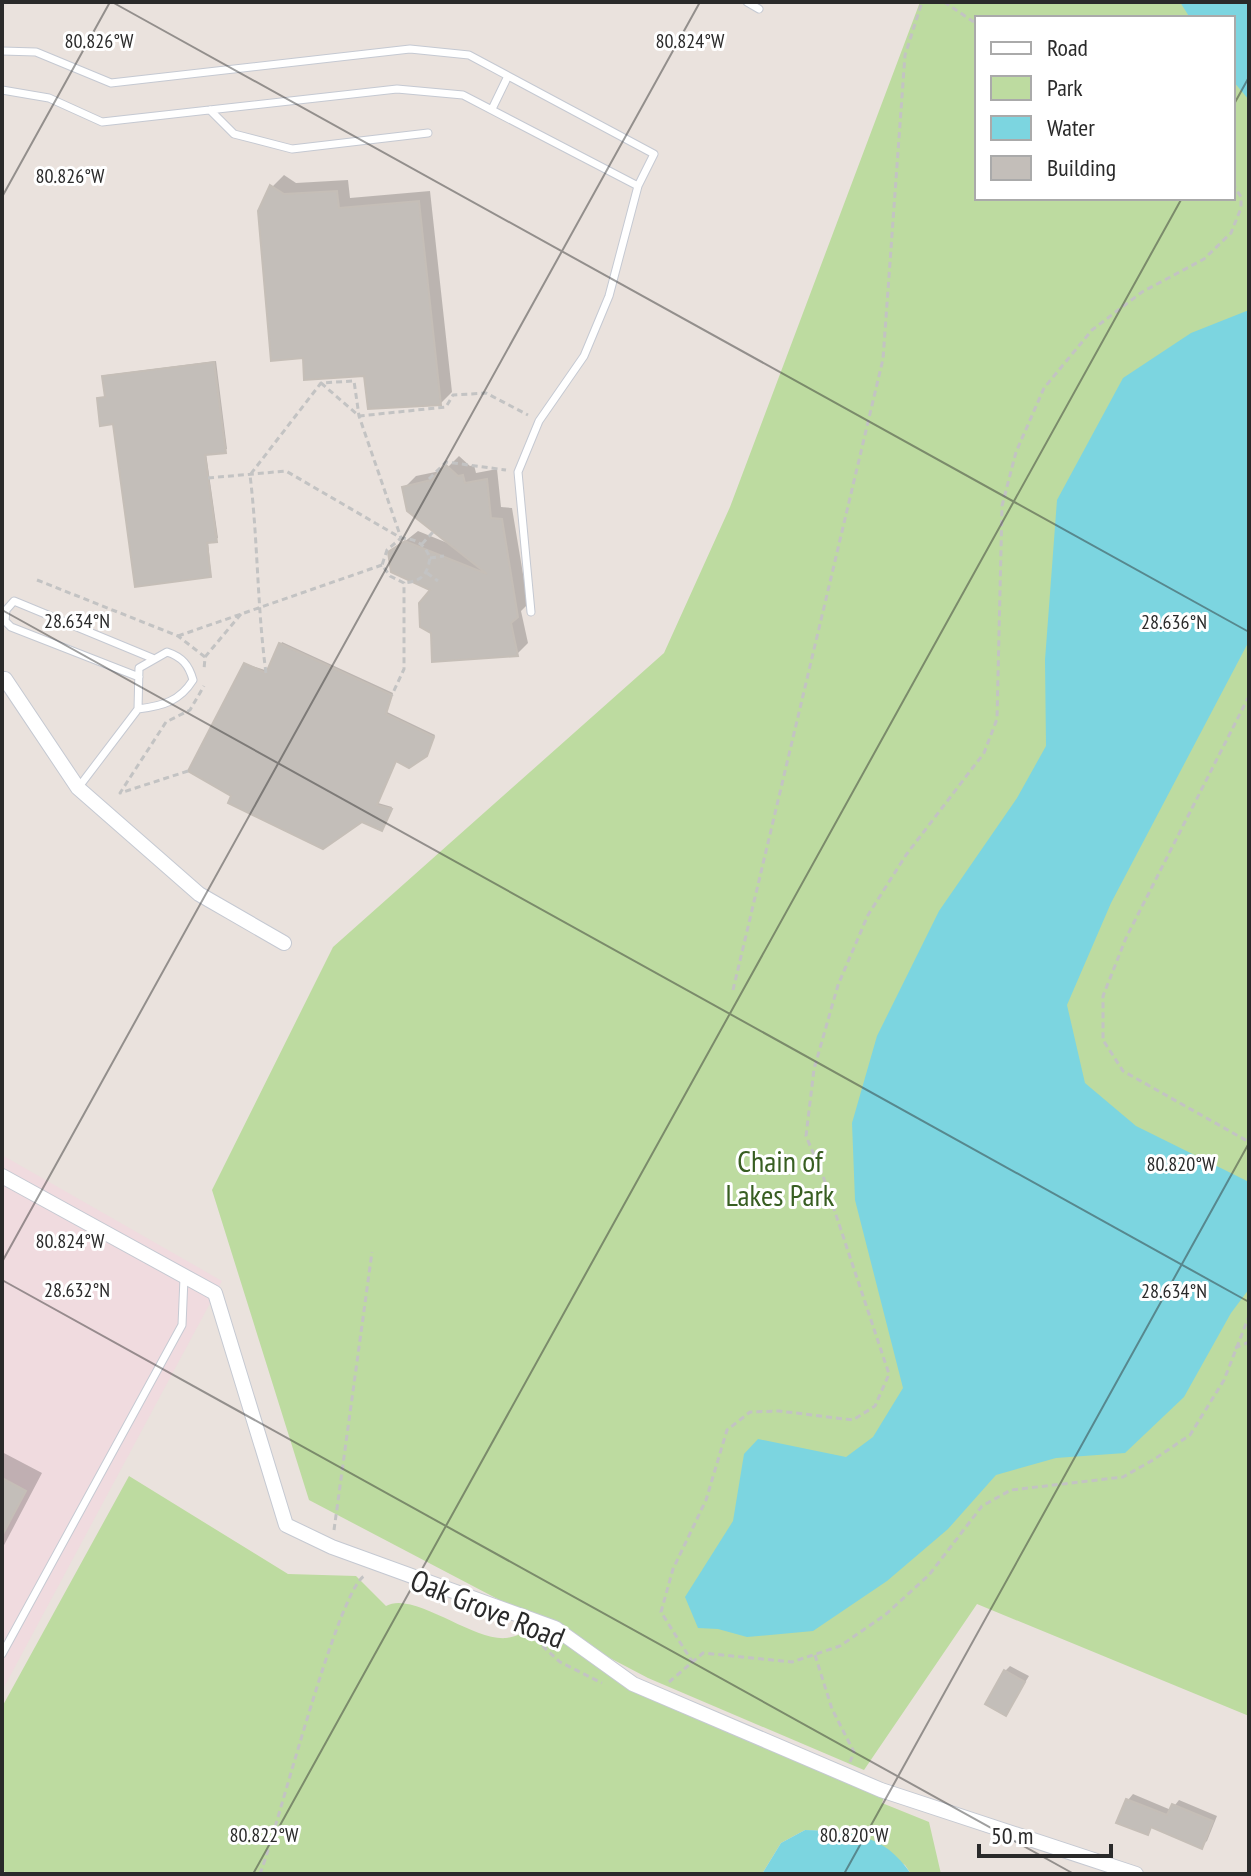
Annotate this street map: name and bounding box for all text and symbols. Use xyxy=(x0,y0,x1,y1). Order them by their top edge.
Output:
legend xyxy=(975,16,1235,200)
text: 80.826°W xyxy=(65,28,134,54)
text: 80.824°W xyxy=(656,28,725,54)
text: Road xyxy=(1047,32,1088,63)
text: Park xyxy=(1047,72,1083,103)
text: Water xyxy=(1047,112,1095,143)
text: Building xyxy=(1047,152,1116,183)
text: 80.826°W xyxy=(36,163,105,189)
text: 28.634°N xyxy=(44,608,110,634)
text: 28.636°N xyxy=(1141,609,1207,635)
park label: Chain of Lakes Park xyxy=(726,1141,835,1214)
text: 80.820°W xyxy=(1147,1151,1216,1177)
text: 80.824°W xyxy=(36,1228,105,1254)
text: 28.632°N xyxy=(44,1277,110,1303)
text: 28.634°N xyxy=(1141,1278,1207,1304)
street label: Oak Grove Road xyxy=(405,1559,571,1657)
scale bar xyxy=(979,1808,1111,1858)
text: 50 m xyxy=(991,1820,1033,1851)
text: 80.822°W xyxy=(230,1822,299,1848)
text: 80.820°W xyxy=(820,1822,889,1848)

